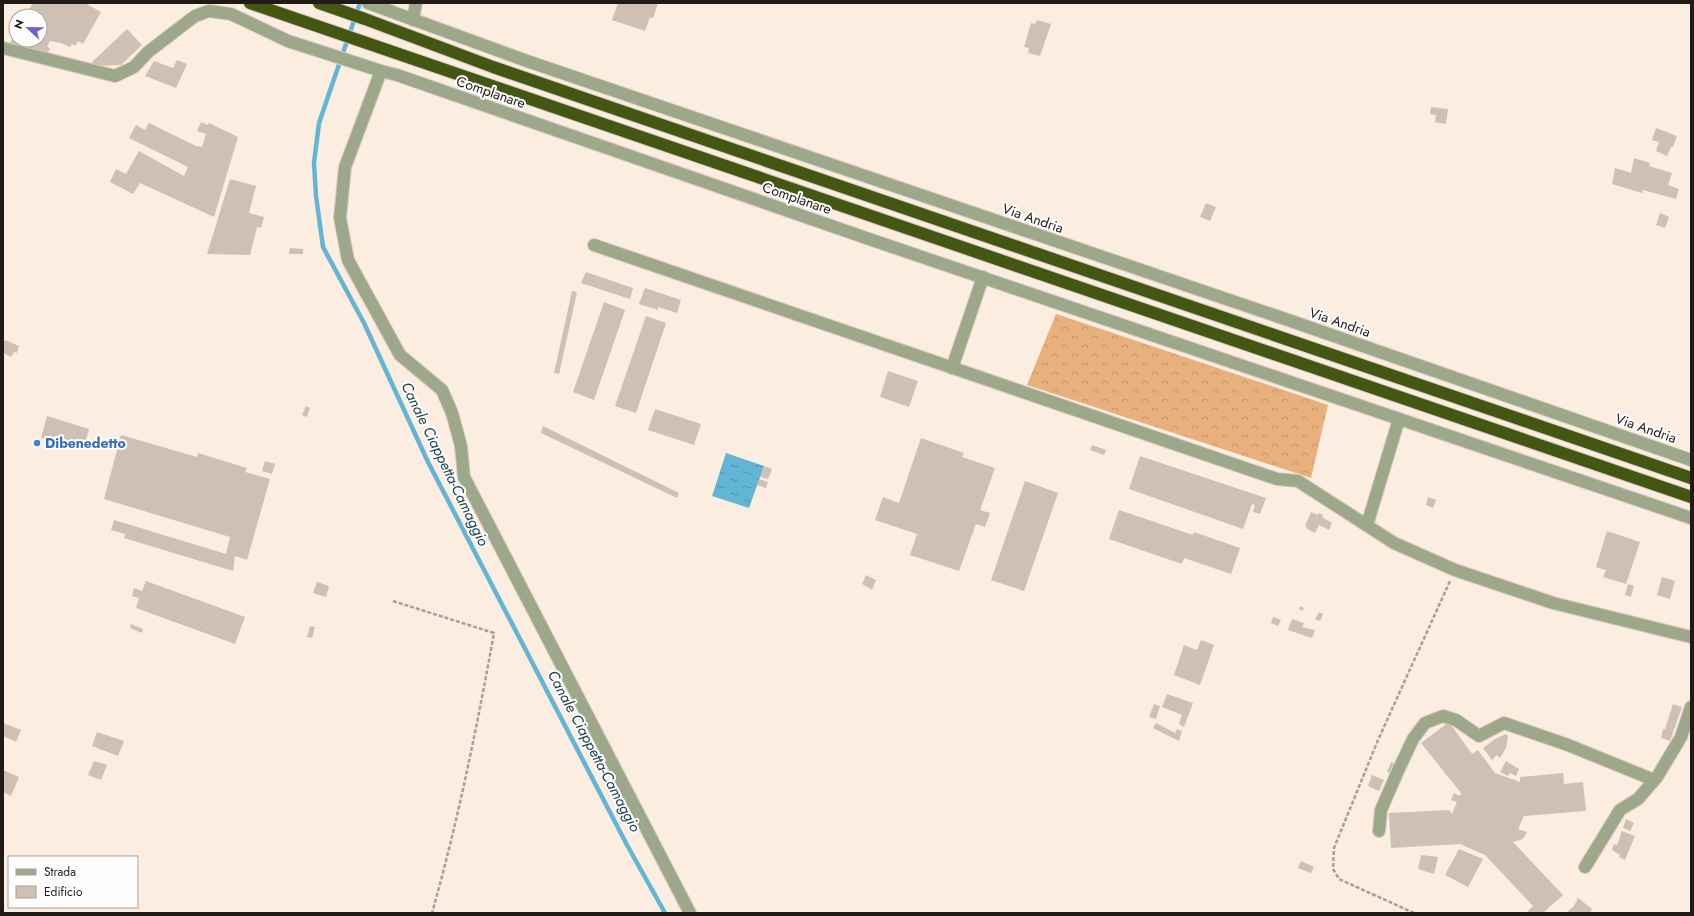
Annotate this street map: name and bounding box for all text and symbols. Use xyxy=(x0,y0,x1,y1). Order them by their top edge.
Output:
north arrow xyxy=(8,8,48,48)
text: N xyxy=(10,17,28,31)
street label: Complanare xyxy=(454,71,528,113)
street label: Complanare xyxy=(760,177,834,219)
street label: Via Andria xyxy=(1000,198,1066,238)
street label: Via Andria xyxy=(1307,302,1373,342)
water label: Canale Ciappetta-Camaggio xyxy=(396,378,494,550)
street label: Via Andria xyxy=(1613,408,1679,448)
place label: Dibenedetto xyxy=(45,433,126,453)
marker: Dibenedetto xyxy=(32,438,42,448)
water label: Canale Ciappetta-Camaggio xyxy=(542,666,646,836)
legend xyxy=(8,856,138,908)
text: Strada xyxy=(44,863,76,881)
text: Edificio xyxy=(44,883,83,901)

